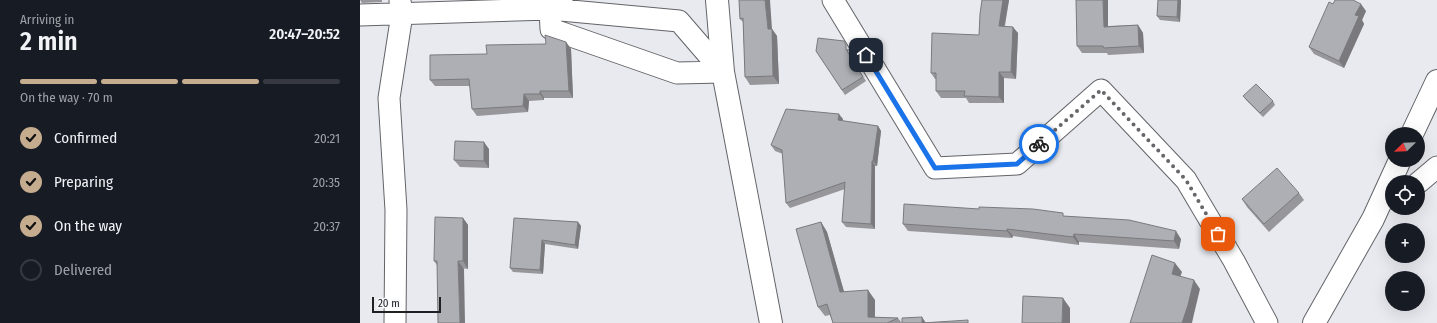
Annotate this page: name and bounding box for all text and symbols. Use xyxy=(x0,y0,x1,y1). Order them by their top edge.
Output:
text: Arriving in xyxy=(20,12,74,27)
text: 20:47–20:52 xyxy=(269,25,340,43)
text: 2 min xyxy=(20,26,78,57)
pin xyxy=(849,38,883,72)
icon: home xyxy=(855,44,877,66)
text: On the way · 70 m xyxy=(20,90,113,105)
courier xyxy=(1019,124,1059,164)
icon: check xyxy=(20,127,42,149)
north arrow xyxy=(1385,127,1425,167)
map controls xyxy=(1385,127,1425,311)
text: Confirmed xyxy=(54,129,117,147)
text: 20:21 xyxy=(314,131,340,146)
icon: bike xyxy=(1028,133,1050,155)
icon: check xyxy=(20,171,42,193)
text: Preparing xyxy=(54,173,113,191)
text: 20:35 xyxy=(313,175,340,190)
button: locate xyxy=(1385,175,1425,215)
icon: check xyxy=(20,215,42,237)
text: On the way xyxy=(54,217,122,235)
pin xyxy=(1201,217,1235,251)
text: 20:37 xyxy=(314,219,340,234)
icon: bag xyxy=(1207,223,1229,245)
button: + xyxy=(1385,223,1425,263)
text: Delivered xyxy=(54,261,112,279)
button: − xyxy=(1385,271,1425,311)
scale bar xyxy=(372,295,441,314)
text: 20 m xyxy=(378,297,400,310)

